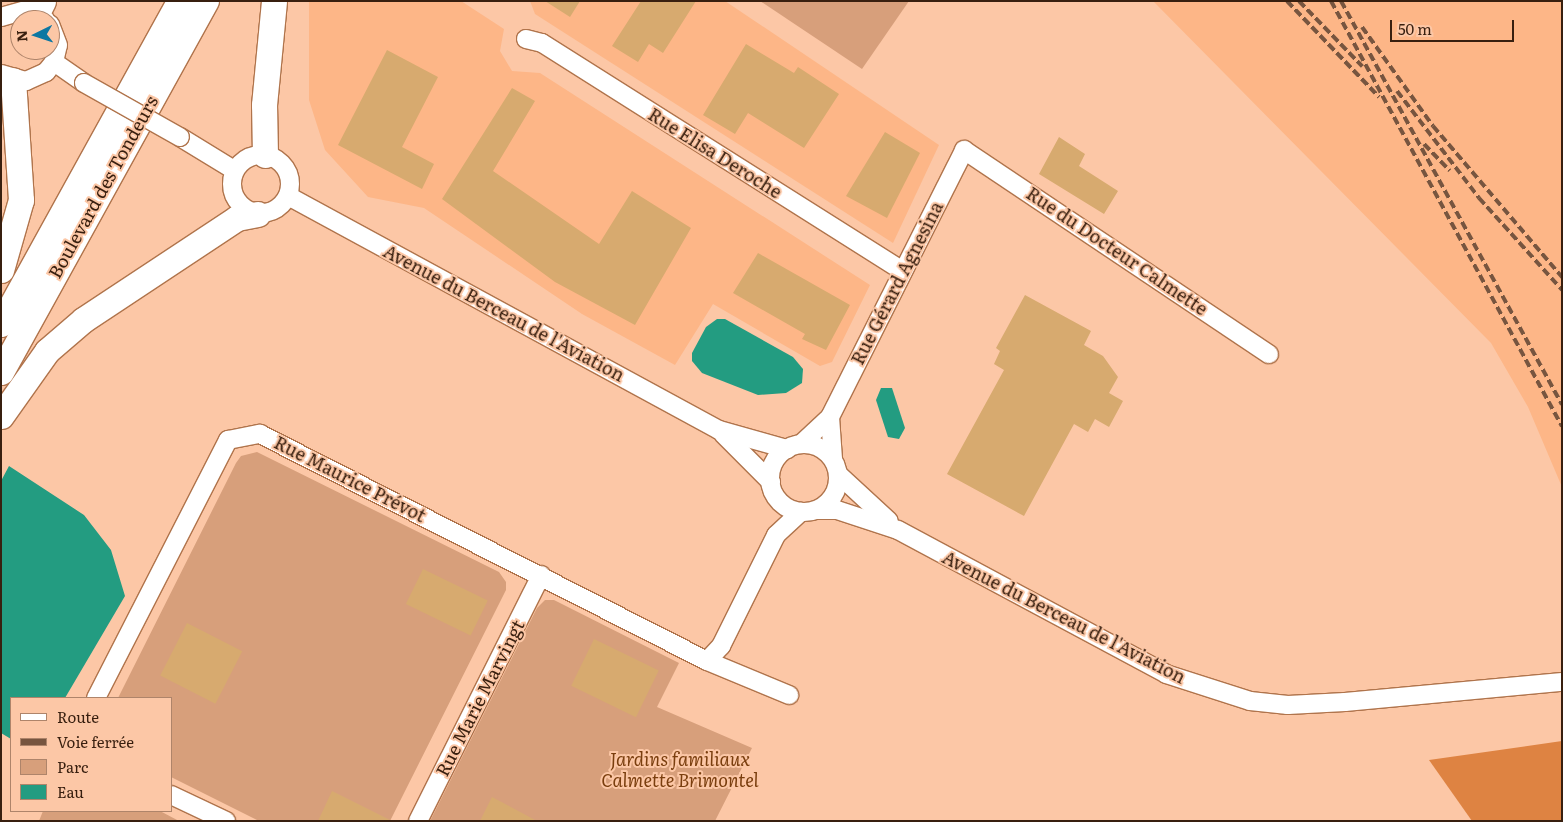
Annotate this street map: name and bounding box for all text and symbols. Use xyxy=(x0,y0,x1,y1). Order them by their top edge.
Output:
north arrow xyxy=(10,10,60,60)
scale bar xyxy=(1393,10,1517,42)
text: 50 m xyxy=(1398,17,1432,40)
text: N xyxy=(11,29,31,43)
street label: Boulevard des Tondeurs xyxy=(44,92,162,282)
street label: Rue Elisa Deroche xyxy=(644,103,786,203)
street label: Rue du Docteur Calmette xyxy=(1022,182,1212,320)
street label: Rue Gérard Agnesina xyxy=(846,198,948,368)
street label: Avenue du Berceau de l'Aviation xyxy=(380,240,628,386)
street label: Rue Maurice Prévot xyxy=(271,431,429,527)
street label: Avenue du Berceau de l'Aviation xyxy=(939,546,1189,688)
street label: Rue Marie Marvingt xyxy=(431,616,529,780)
legend xyxy=(10,697,172,812)
text: Route xyxy=(57,705,99,728)
text: Voie ferrée xyxy=(57,730,134,753)
park label: Jardins familiaux Calmette Brimontel xyxy=(601,749,759,792)
text: Parc xyxy=(57,755,88,778)
text: Eau xyxy=(57,780,84,803)

